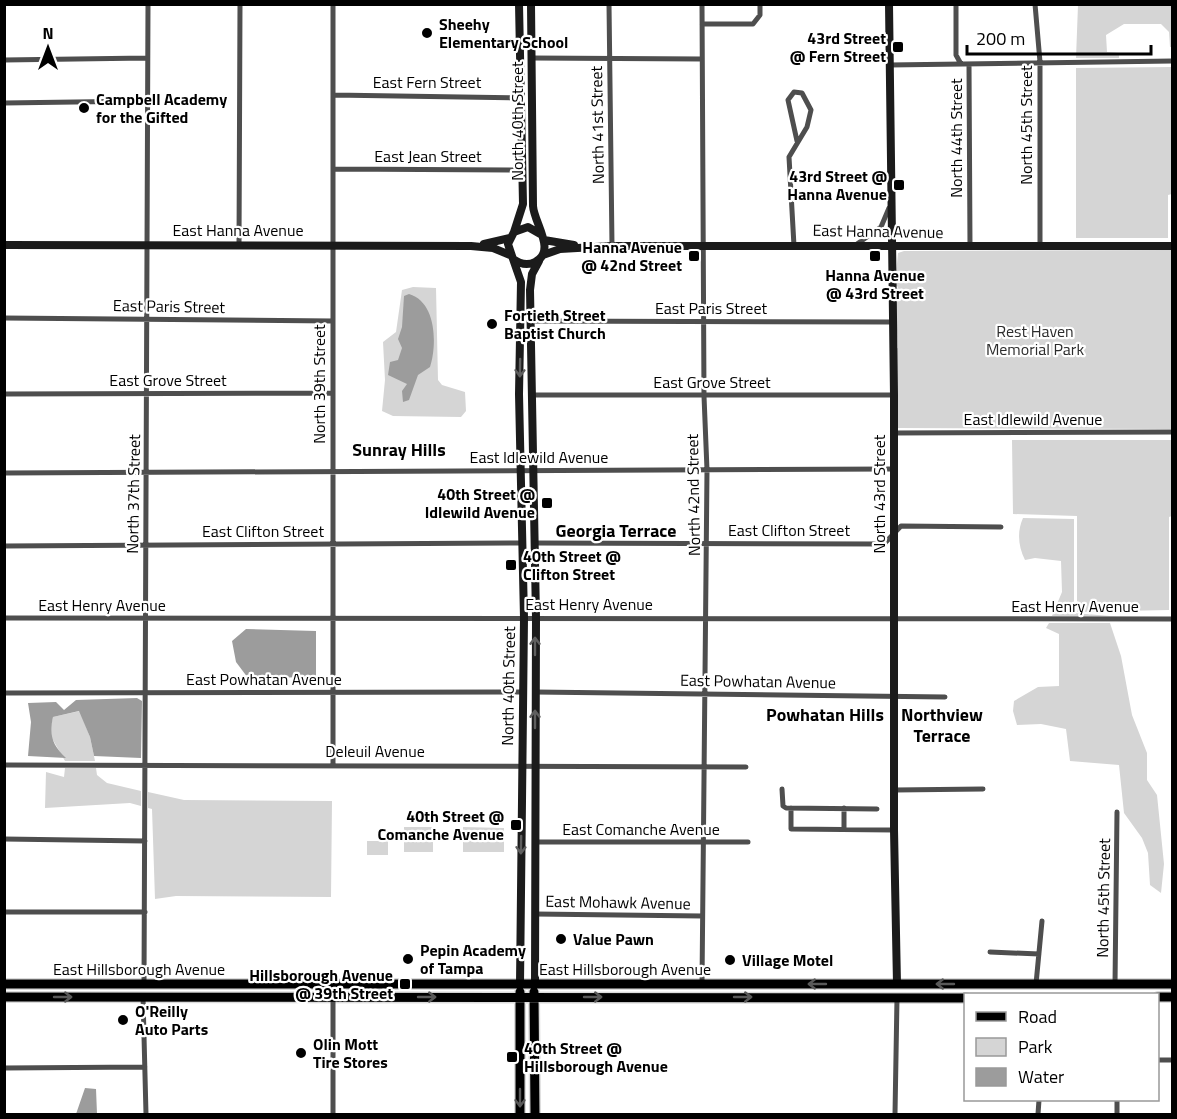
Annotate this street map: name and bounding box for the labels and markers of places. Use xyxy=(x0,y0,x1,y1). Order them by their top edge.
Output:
place label: Sheehy Elementary School xyxy=(439,12,568,54)
marker: Sheehy Elementary School xyxy=(420,26,434,40)
place label: 43rd Street @ Fern Street xyxy=(790,26,886,68)
marker: 43rd Street @ Fern Street xyxy=(891,40,905,54)
place label: Campbell Academy for the Gifted xyxy=(96,87,227,129)
marker: Campbell Academy for the Gifted xyxy=(77,101,91,115)
place label: 43rd Street @ Hanna Avenue xyxy=(787,164,887,206)
marker: 43rd Street @ Hanna Avenue xyxy=(892,178,906,192)
place label: Hanna Avenue @ 42nd Street xyxy=(581,235,682,277)
marker: Hanna Avenue @ 42nd Street xyxy=(687,249,701,263)
marker: Hanna Avenue @ 43rd Street xyxy=(868,249,882,263)
place label: Hanna Avenue @ 43rd Street xyxy=(825,263,925,305)
place label: Fortieth Street Baptist Church xyxy=(504,303,606,345)
marker: Fortieth Street Baptist Church xyxy=(485,317,499,331)
place label: 40th Street @ Idlewild Avenue xyxy=(425,482,535,524)
marker: 40th Street @ Idlewild Avenue xyxy=(540,496,554,510)
place label: 40th Street @ Clifton Street xyxy=(523,544,621,586)
marker: 40th Street @ Clifton Street xyxy=(504,558,518,572)
place label: 40th Street @ Comanche Avenue xyxy=(378,804,504,846)
marker: 40th Street @ Comanche Avenue xyxy=(509,818,523,832)
place label: Value Pawn xyxy=(573,927,654,951)
marker: Value Pawn xyxy=(554,932,568,946)
place label: Pepin Academy of Tampa xyxy=(420,938,526,980)
place label: Village Motel xyxy=(742,948,833,972)
marker: Pepin Academy of Tampa xyxy=(401,952,415,966)
marker: Village Motel xyxy=(723,953,737,967)
place label: Hillsborough Avenue @ 39th Street xyxy=(249,963,393,1005)
marker: Hillsborough Avenue @ 39th Street xyxy=(398,977,412,991)
place label: O'Reilly Auto Parts xyxy=(135,999,208,1041)
marker: O'Reilly Auto Parts xyxy=(116,1013,130,1027)
place label: Olin Mott Tire Stores xyxy=(313,1032,388,1074)
place label: 40th Street @ Hillsborough Avenue xyxy=(524,1036,668,1078)
marker: Olin Mott Tire Stores xyxy=(294,1046,308,1060)
marker: 40th Street @ Hillsborough Avenue xyxy=(505,1050,519,1064)

